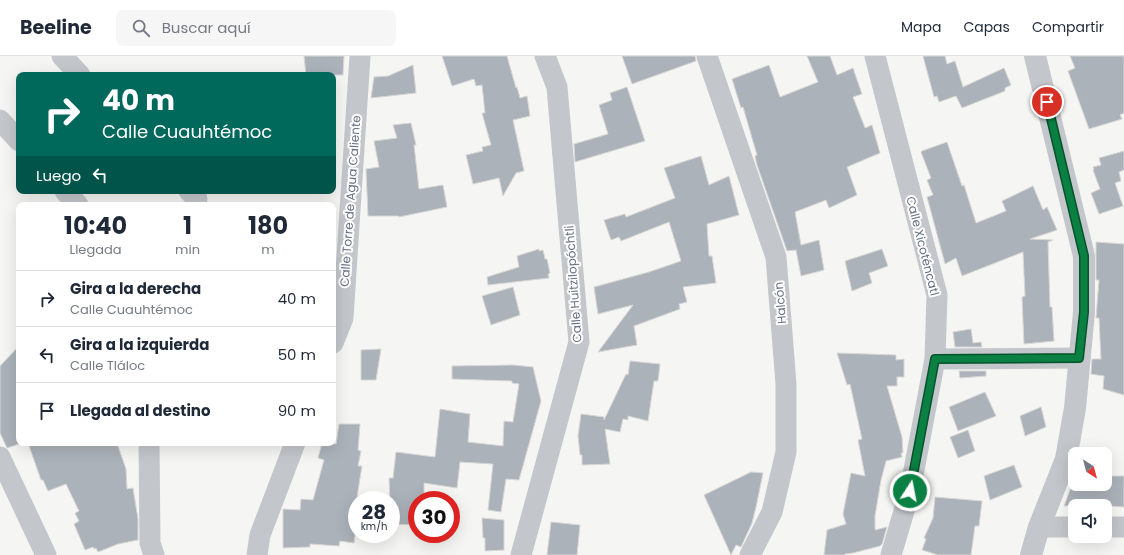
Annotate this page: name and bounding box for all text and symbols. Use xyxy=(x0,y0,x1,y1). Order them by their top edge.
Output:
search box xyxy=(116,10,396,46)
text: Beeline xyxy=(20,14,92,41)
icon: search xyxy=(130,17,152,39)
text: Buscar aquí xyxy=(162,17,251,38)
text: Mapa xyxy=(901,17,941,37)
text: Capas xyxy=(963,17,1010,37)
text: Compartir xyxy=(1032,17,1104,37)
text: 40 m xyxy=(102,81,175,120)
pin xyxy=(1030,85,1064,119)
icon: right xyxy=(36,88,88,140)
icon: arrive xyxy=(1036,91,1058,113)
street label: Calle Torre de Agua Caliente xyxy=(336,115,364,287)
text: Calle Cuauhtémoc xyxy=(102,119,272,144)
icon: left xyxy=(89,164,111,186)
text: Luego xyxy=(36,165,81,186)
street label: Calle Xicoténcatl xyxy=(902,195,944,297)
text: 10:40 xyxy=(64,209,127,242)
text: 1 xyxy=(183,209,192,242)
text: 180 xyxy=(248,209,288,242)
street label: Calle Huitzilopóchtli xyxy=(560,225,586,343)
text: Llegada xyxy=(70,240,122,259)
text: min xyxy=(175,240,200,259)
text: m xyxy=(261,240,275,259)
text: Gira a la derecha xyxy=(70,278,201,299)
street label: Halcón xyxy=(770,281,790,325)
icon: right xyxy=(36,288,58,310)
text: 40 m xyxy=(278,288,316,309)
text: Calle Cuauhtémoc xyxy=(70,300,193,319)
text: Gira a la izquierda xyxy=(70,334,209,355)
icon: left xyxy=(36,344,58,366)
text: 50 m xyxy=(278,344,316,365)
text: Calle Tláloc xyxy=(70,356,145,375)
icon: arrive xyxy=(36,400,58,422)
text: Llegada al destino xyxy=(70,400,211,421)
text: 90 m xyxy=(278,400,316,421)
north arrow xyxy=(1068,447,1112,491)
map controls xyxy=(1068,447,1112,543)
position arrow xyxy=(889,470,931,512)
speed limit sign: 30 xyxy=(408,491,460,543)
text: 28 xyxy=(362,498,386,526)
button: sound xyxy=(1068,499,1112,543)
text: km/h xyxy=(361,519,387,534)

